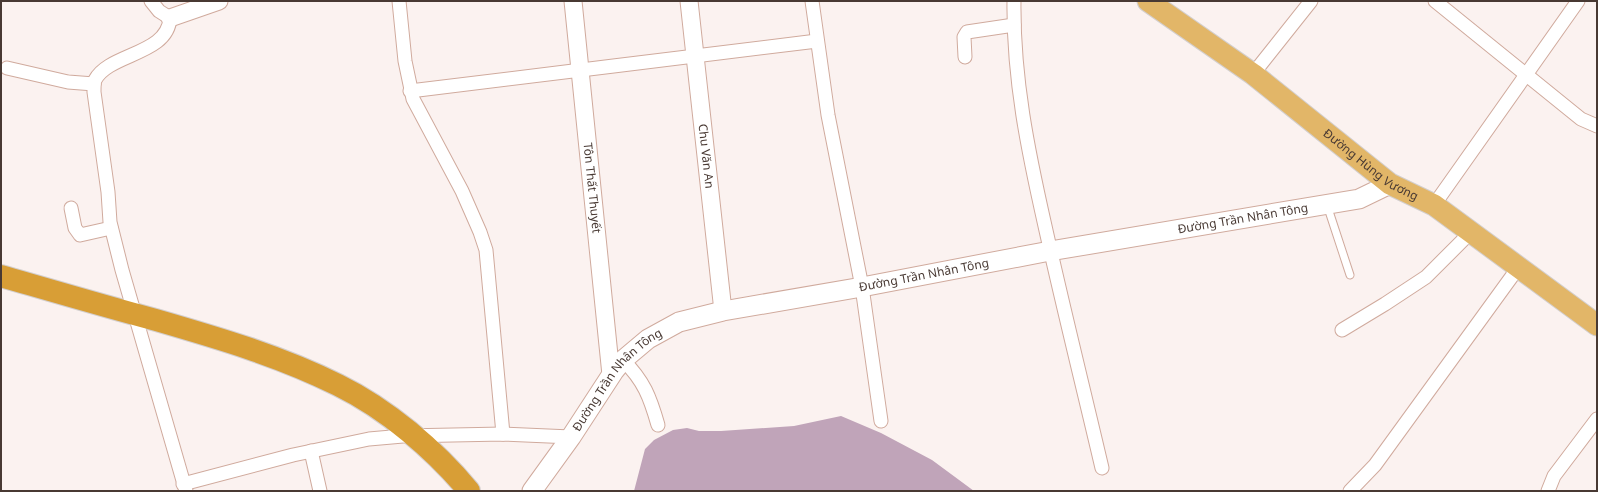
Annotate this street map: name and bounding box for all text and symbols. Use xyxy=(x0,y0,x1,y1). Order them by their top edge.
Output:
street label: Chu Văn An xyxy=(695,123,718,189)
street label: Đường Hùng Vương xyxy=(1320,125,1421,204)
street label: Tôn Thất Thuyết xyxy=(579,142,606,235)
street label: Đường Trần Nhân Tông xyxy=(1176,199,1309,237)
street label: Đường Trần Nhân Tông xyxy=(857,254,990,295)
street label: Đường Trần Nhân Tông xyxy=(568,324,665,434)

